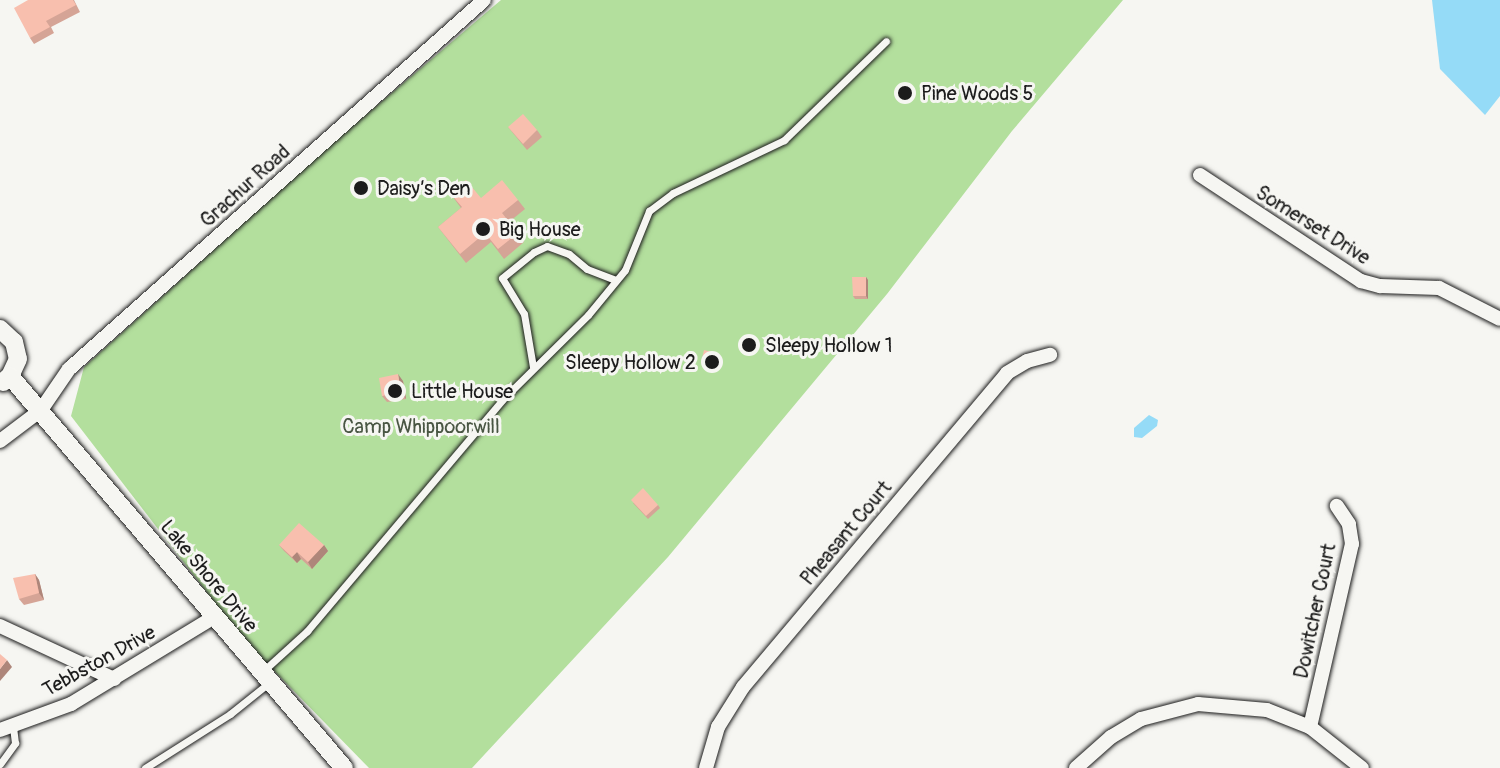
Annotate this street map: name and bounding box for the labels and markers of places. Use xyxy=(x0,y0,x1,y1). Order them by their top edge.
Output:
place label: Pine Woods 5 xyxy=(921,81,1033,105)
marker: Pine Woods 5 xyxy=(896,84,914,102)
place label: Daisy’s Den xyxy=(377,176,471,200)
marker: Daisy’s Den xyxy=(352,179,370,197)
place label: Big House xyxy=(499,217,581,241)
marker: Big House xyxy=(474,220,492,238)
place label: Sleepy Hollow 1 xyxy=(765,333,893,357)
marker: Sleepy Hollow 1 xyxy=(740,336,758,354)
place label: Sleepy Hollow 2 xyxy=(565,350,696,374)
marker: Sleepy Hollow 2 xyxy=(703,353,721,371)
place label: Little House xyxy=(411,379,513,403)
marker: Little House xyxy=(386,382,404,400)

